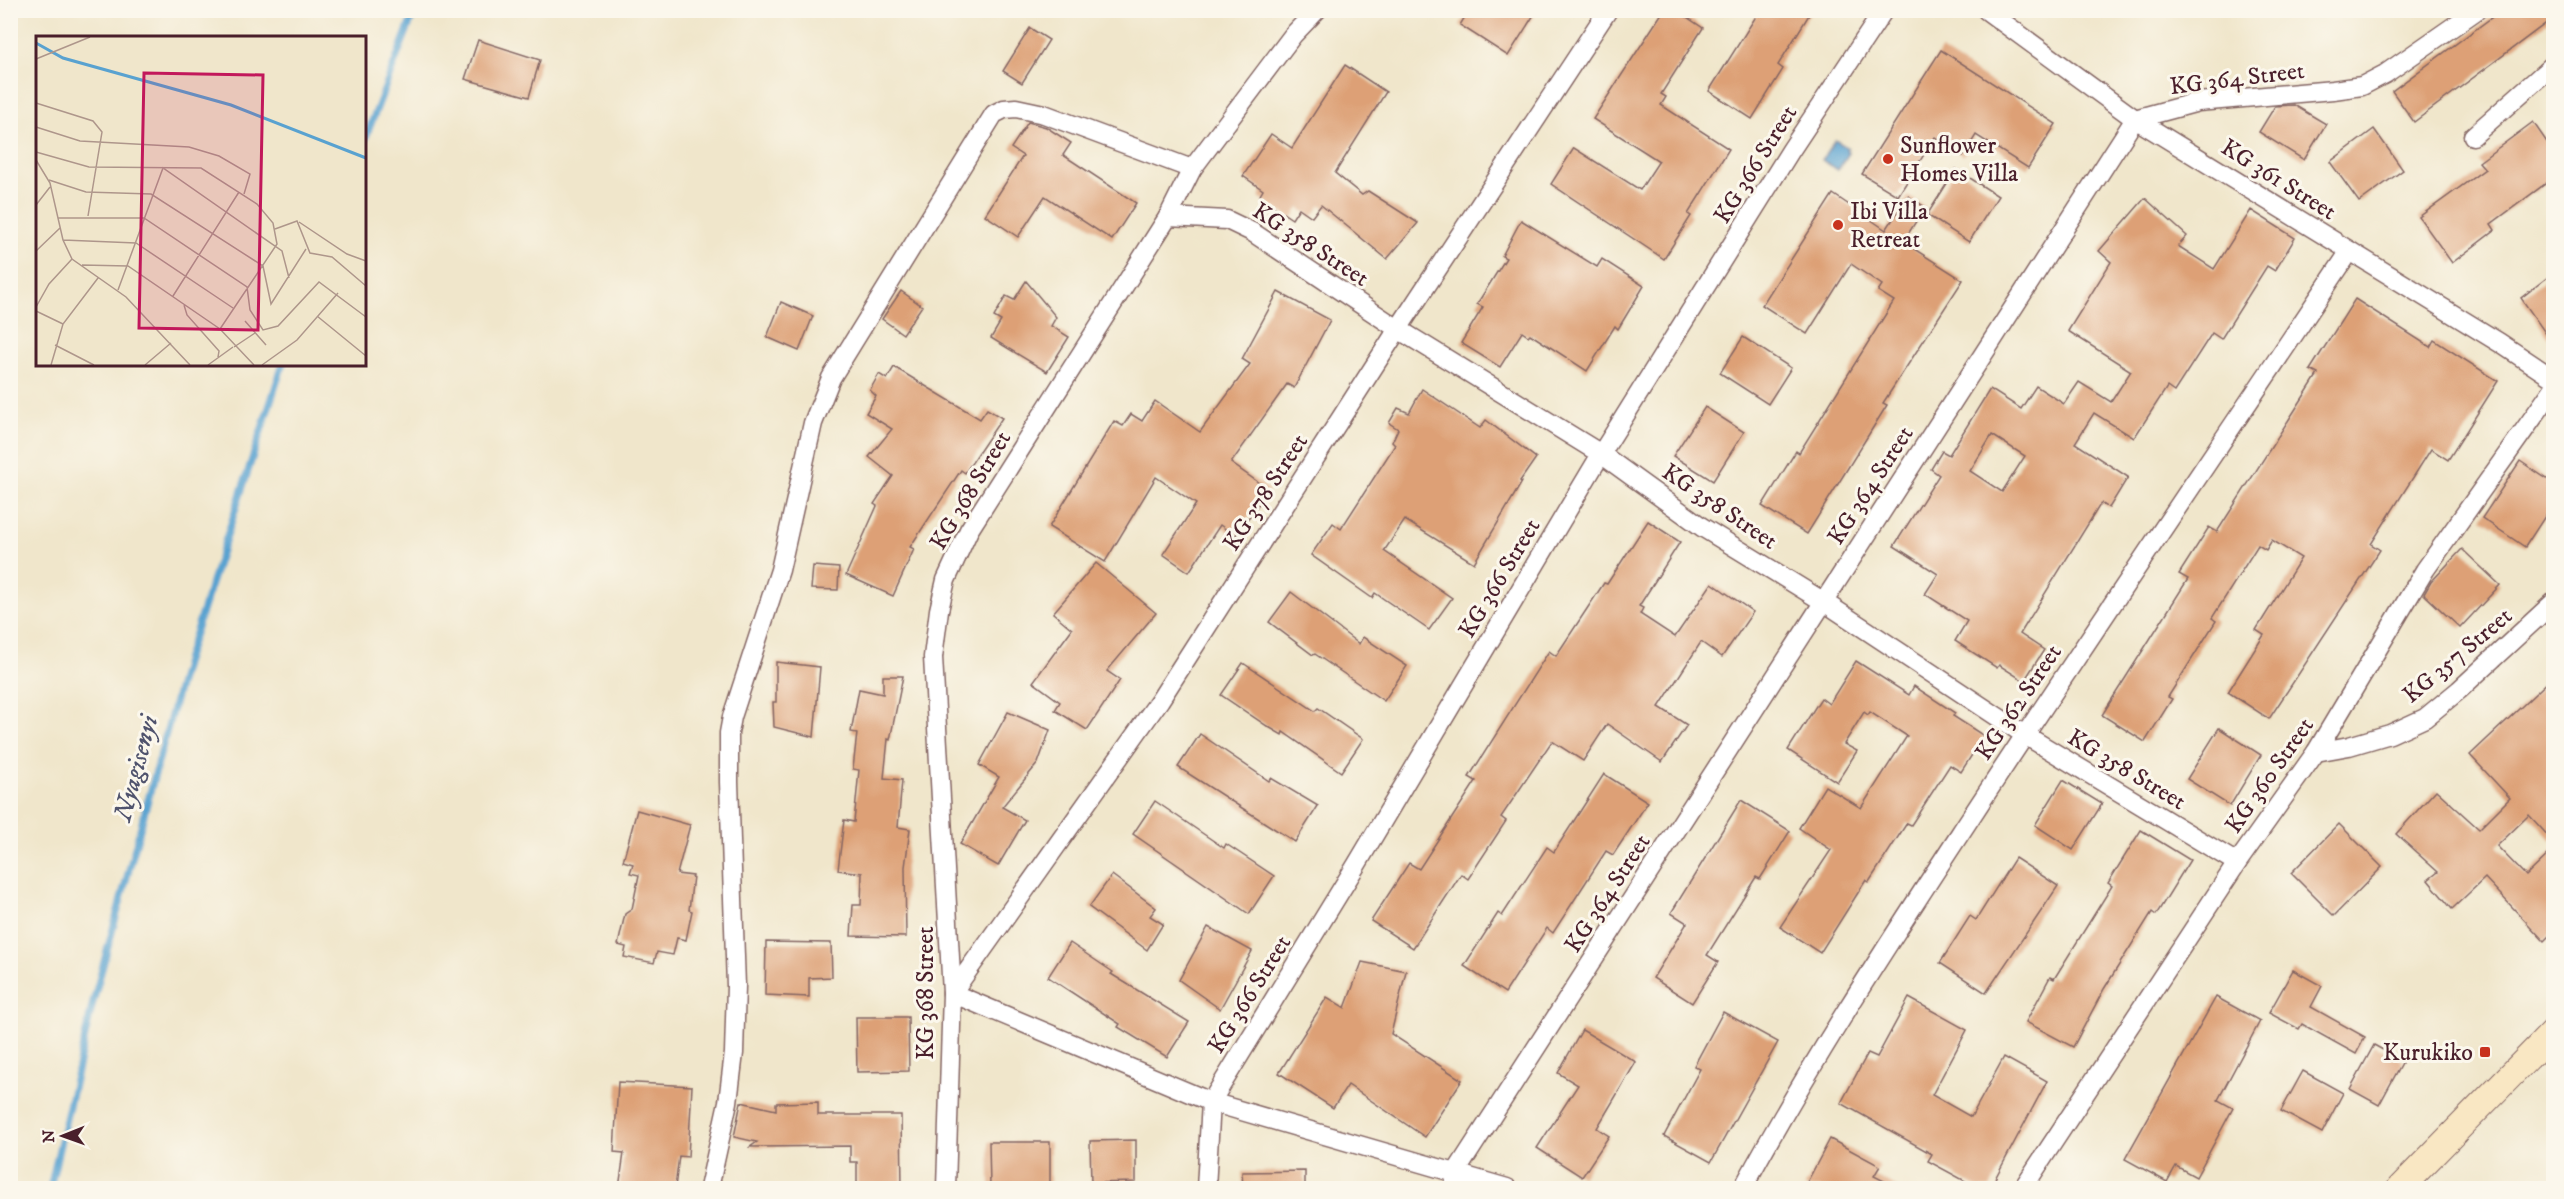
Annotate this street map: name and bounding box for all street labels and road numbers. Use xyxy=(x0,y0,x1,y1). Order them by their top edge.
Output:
street label: KG 364 Street xyxy=(2168,56,2306,102)
street label: KG 366 Street xyxy=(1708,99,1804,229)
street label: KG 361 Street xyxy=(2215,133,2342,227)
street label: KG 358 Street xyxy=(1247,196,1375,294)
street label: KG 364 Street xyxy=(1821,420,1920,551)
street label: KG 368 Street xyxy=(924,425,1018,556)
street label: KG 378 Street xyxy=(1217,428,1315,557)
street label: KG 358 Street xyxy=(1656,457,1783,557)
street label: KG 366 Street xyxy=(1452,513,1547,644)
street label: KG 357 Street xyxy=(2397,601,2519,710)
street label: KG 362 Street xyxy=(1969,639,2069,766)
street label: KG 360 Street xyxy=(2219,712,2321,839)
street label: KG 358 Street xyxy=(2062,723,2191,817)
street label: KG 364 Street xyxy=(1558,828,1657,959)
street label: KG 368 Street xyxy=(911,926,941,1060)
street label: KG 366 Street xyxy=(1202,929,1298,1059)

